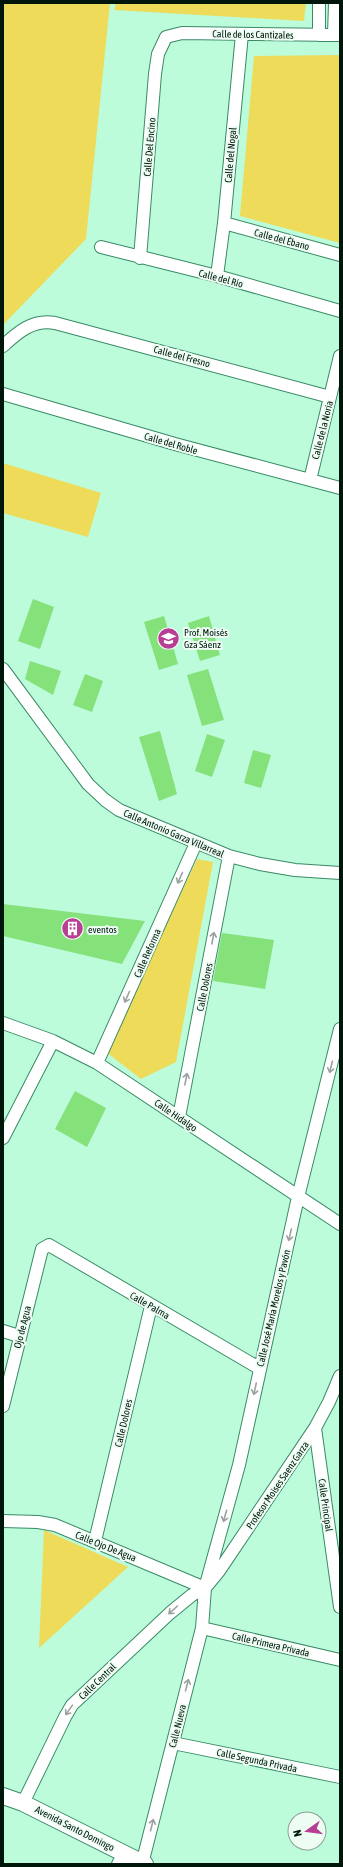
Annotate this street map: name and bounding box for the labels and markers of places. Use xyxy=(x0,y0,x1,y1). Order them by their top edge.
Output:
school or university icon: Prof. Moisés Gza Sáenz xyxy=(156,625,182,651)
place label: Prof. Moisés Gza Sáenz xyxy=(184,627,228,650)
building icon: eventos xyxy=(59,916,85,942)
place label: eventos xyxy=(88,924,117,935)

